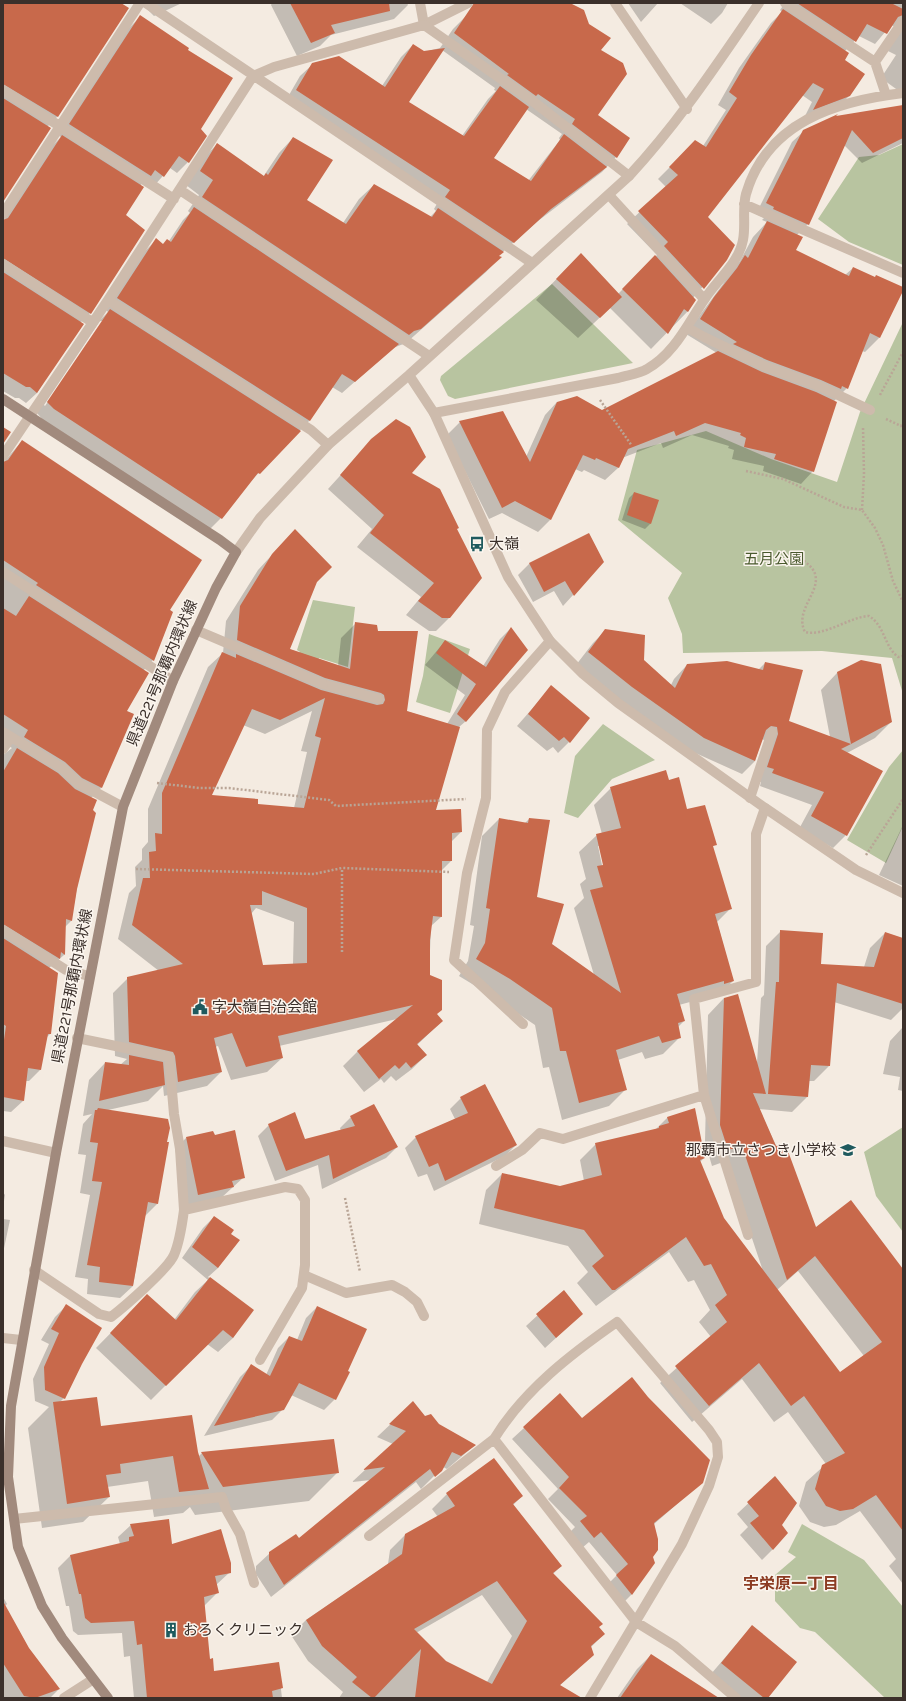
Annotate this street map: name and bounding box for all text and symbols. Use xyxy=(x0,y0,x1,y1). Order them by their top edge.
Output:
bus stop icon: 大嶺 xyxy=(468,535,486,553)
place label: 大嶺 xyxy=(489,535,519,553)
park label: 五月公園 xyxy=(744,550,804,568)
street label: 県道221号那覇内環状線 xyxy=(123,597,201,749)
street label: 県道221号那覇内環状線 xyxy=(48,907,96,1065)
public building icon: 字大嶺自治会館 xyxy=(191,998,209,1016)
place label: 字大嶺自治会館 xyxy=(212,998,317,1016)
place label: 那覇市立さつき小学校 xyxy=(686,1141,836,1159)
school or university icon: 那覇市立さつき小学校 xyxy=(839,1141,857,1159)
district label: 宇栄原一丁目 xyxy=(743,1574,839,1593)
building icon: おろくクリニック xyxy=(162,1621,180,1639)
place label: おろくクリニック xyxy=(183,1621,303,1639)

